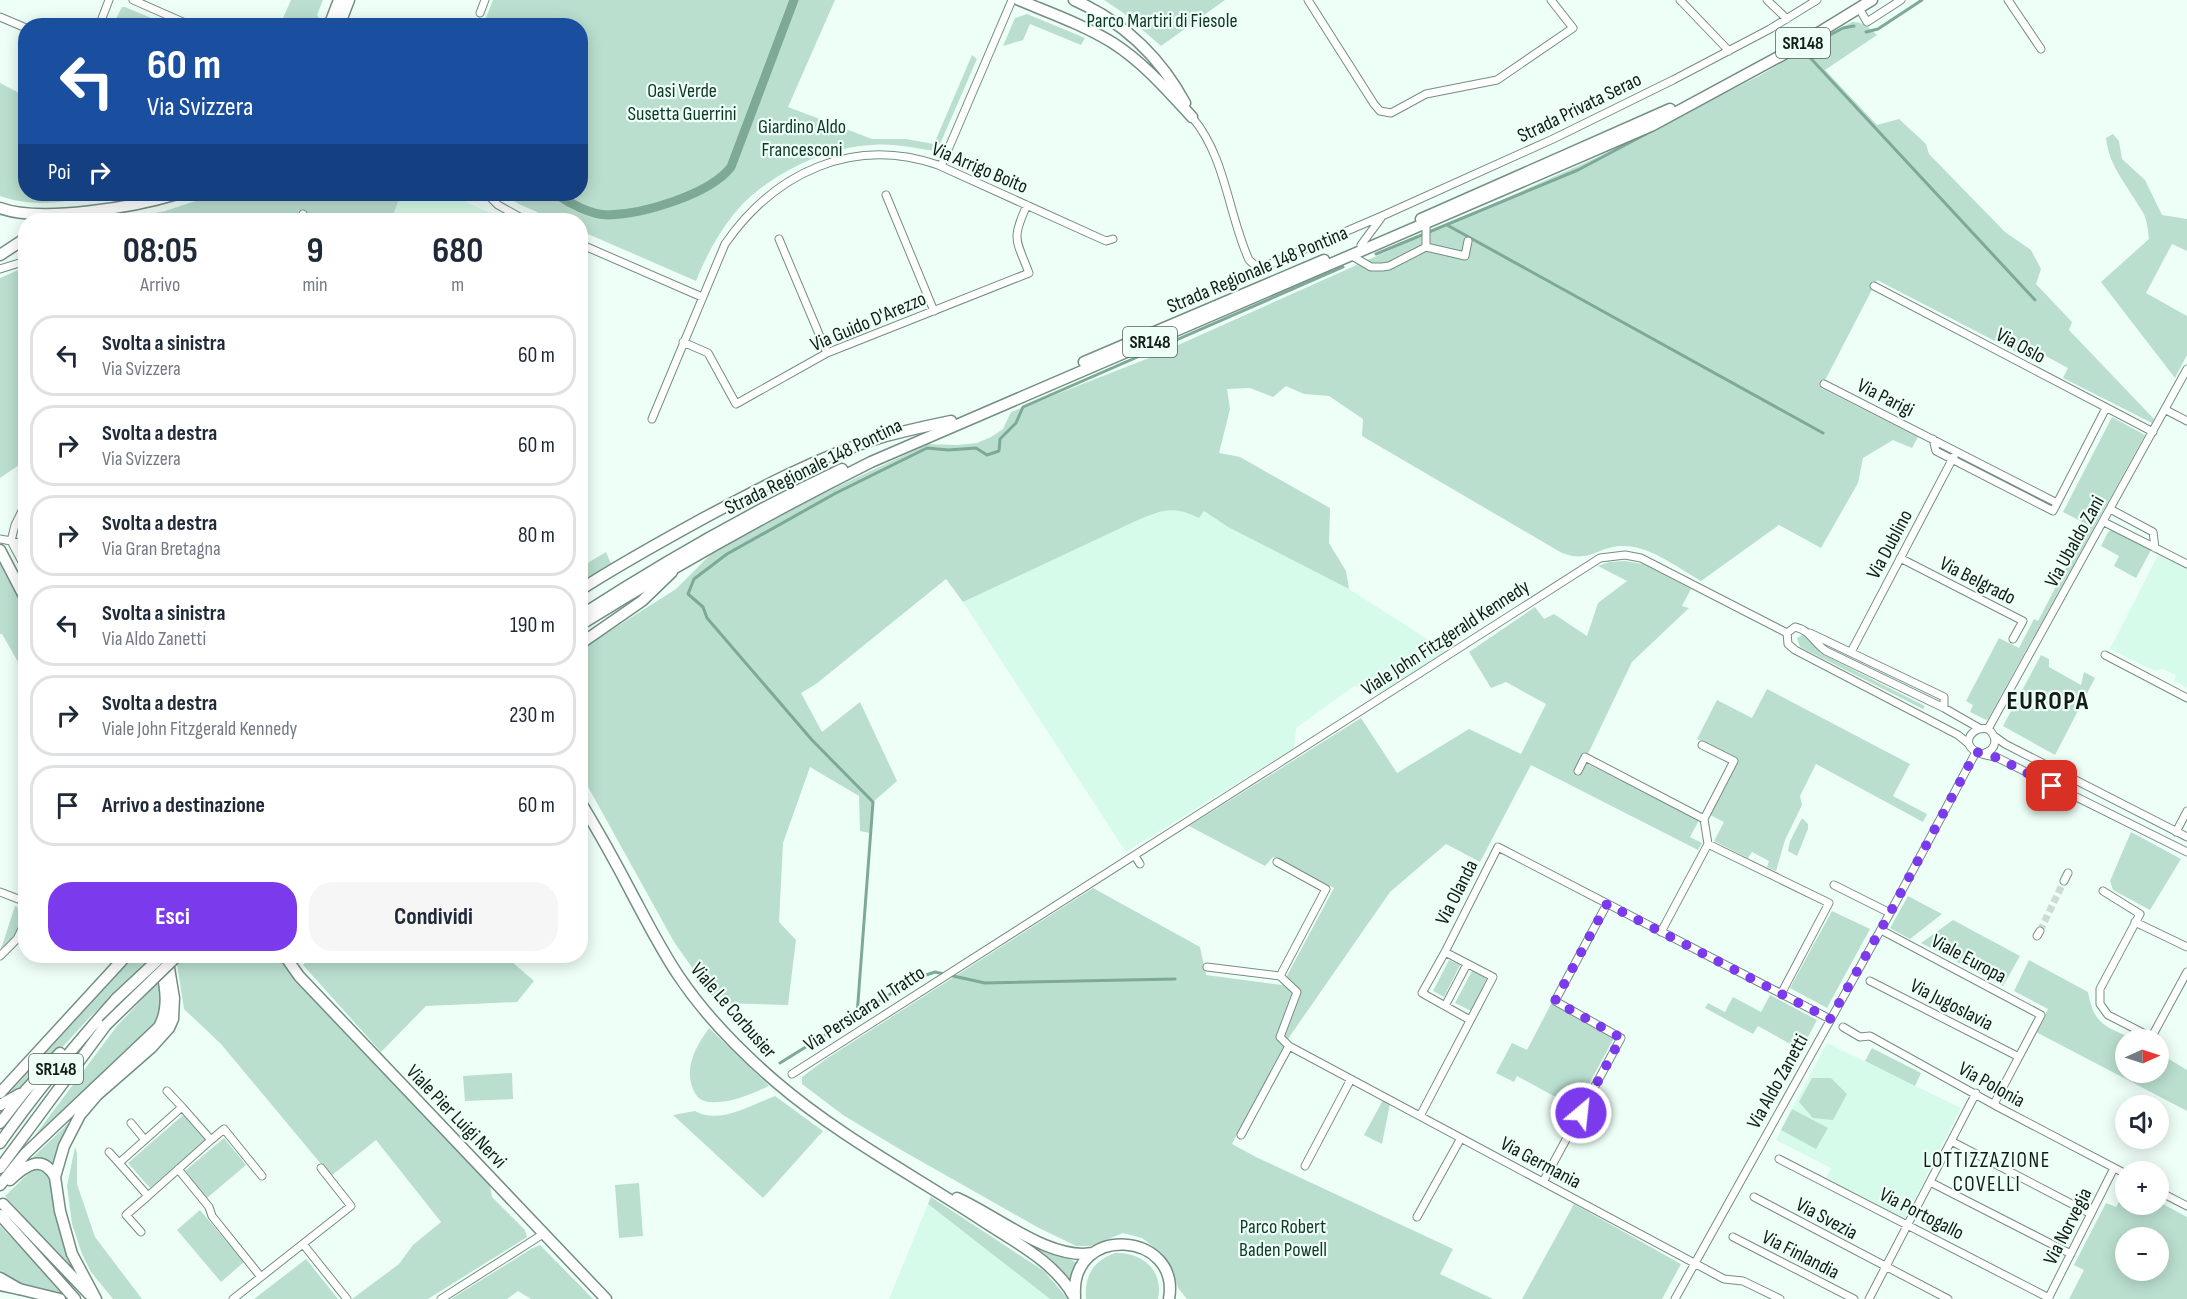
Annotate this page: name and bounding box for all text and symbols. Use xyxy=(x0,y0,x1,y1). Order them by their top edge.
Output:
park label: Parco Martiri di Fiesole xyxy=(1087,9,1237,33)
road number: SR148 xyxy=(1776,28,1830,58)
text: 60 m xyxy=(147,40,221,91)
icon: left xyxy=(48,42,126,120)
street label: Strada Privata Serao xyxy=(1514,68,1645,148)
park label: Oasi Verde Susetta Guerrini xyxy=(628,79,736,126)
text: Via Svizzera xyxy=(147,91,253,123)
park label: Giardino Aldo Francesconi xyxy=(758,115,846,162)
street label: Via Arrigo Boito xyxy=(928,137,1031,199)
icon: right xyxy=(83,156,116,189)
text: Poi xyxy=(48,159,71,186)
street label: Strada Regionale 148 Pontina xyxy=(1163,221,1351,319)
text: 08:05 xyxy=(123,230,198,273)
text: 9 xyxy=(306,230,324,273)
text: 680 xyxy=(432,230,483,273)
text: Arrivo xyxy=(140,273,180,297)
text: min xyxy=(302,273,328,297)
text: m xyxy=(451,273,464,297)
street label: Via Guido D'Arezzo xyxy=(807,287,930,357)
street label: Via Oslo xyxy=(1992,323,2049,369)
road number: SR148 xyxy=(1123,327,1177,357)
text: Svolta a sinistra xyxy=(102,330,225,357)
icon: left xyxy=(51,339,84,372)
text: 60 m xyxy=(518,342,555,369)
text: Via Svizzera xyxy=(102,357,181,381)
street label: Via Parigi xyxy=(1853,373,1918,422)
street label: Strada Regionale 148 Pontina xyxy=(721,414,906,520)
text: Svolta a destra xyxy=(102,420,217,447)
icon: right xyxy=(51,429,84,462)
text: 60 m xyxy=(518,432,555,459)
text: Via Svizzera xyxy=(102,447,181,471)
street label: Via Ubaldo Zani xyxy=(2040,491,2110,591)
street label: Via Dublino xyxy=(1862,506,1918,583)
text: Svolta a destra xyxy=(102,510,217,537)
icon: right xyxy=(51,519,84,552)
text: 80 m xyxy=(518,522,555,549)
text: Via Gran Bretagna xyxy=(102,537,221,561)
street label: Via Belgrado xyxy=(1936,552,2020,610)
street label: Viale John Fitzgerald Kennedy xyxy=(1357,574,1534,701)
text: Svolta a sinistra xyxy=(102,600,225,627)
icon: left xyxy=(51,609,84,642)
text: 190 m xyxy=(510,612,555,639)
text: Via Aldo Zanetti xyxy=(102,627,206,651)
district label: EUROPA xyxy=(2006,686,2090,717)
text: Svolta a destra xyxy=(102,690,217,717)
icon: right xyxy=(51,699,84,732)
text: 230 m xyxy=(509,702,555,729)
text: Viale John Fitzgerald Kennedy xyxy=(102,717,297,741)
pin xyxy=(2026,760,2077,811)
icon: arrive xyxy=(2035,769,2068,802)
icon: arrive xyxy=(51,789,84,822)
text: Arrivo a destinazione xyxy=(102,792,265,819)
text: 60 m xyxy=(518,792,555,819)
street label: Via Olanda xyxy=(1430,856,1483,929)
button: Esci xyxy=(48,882,297,951)
button: Condividi xyxy=(309,882,558,951)
street label: Viale Europa xyxy=(1927,929,2010,989)
street label: Viale Le Corbusier xyxy=(685,958,781,1063)
street label: Via Persicara II Tratto xyxy=(800,961,930,1057)
street label: Via Jugoslavia xyxy=(1906,974,1997,1036)
north arrow xyxy=(2115,1029,2169,1083)
map controls xyxy=(2115,1029,2169,1281)
street label: Via Aldo Zanetti xyxy=(1742,1030,1814,1133)
road number: SR148 xyxy=(29,1054,83,1084)
street label: Via Polonia xyxy=(1954,1057,2029,1113)
street label: Viale Pier Luigi Nervi xyxy=(401,1060,512,1173)
position arrow xyxy=(1549,1081,1613,1145)
button: sound xyxy=(2115,1095,2169,1149)
street label: Via Germania xyxy=(1496,1132,1585,1194)
district label: LOTTIZZAZIONE COVELLI xyxy=(1923,1148,2051,1197)
button: + xyxy=(2115,1161,2169,1215)
street label: Via Portogallo xyxy=(1875,1182,1968,1245)
street label: Via Norvegia xyxy=(2038,1184,2097,1269)
street label: Via Svezia xyxy=(1792,1193,1861,1245)
park label: Parco Robert Baden Powell xyxy=(1239,1215,1327,1262)
street label: Via Finlandia xyxy=(1758,1225,1843,1285)
button: − xyxy=(2115,1227,2169,1281)

